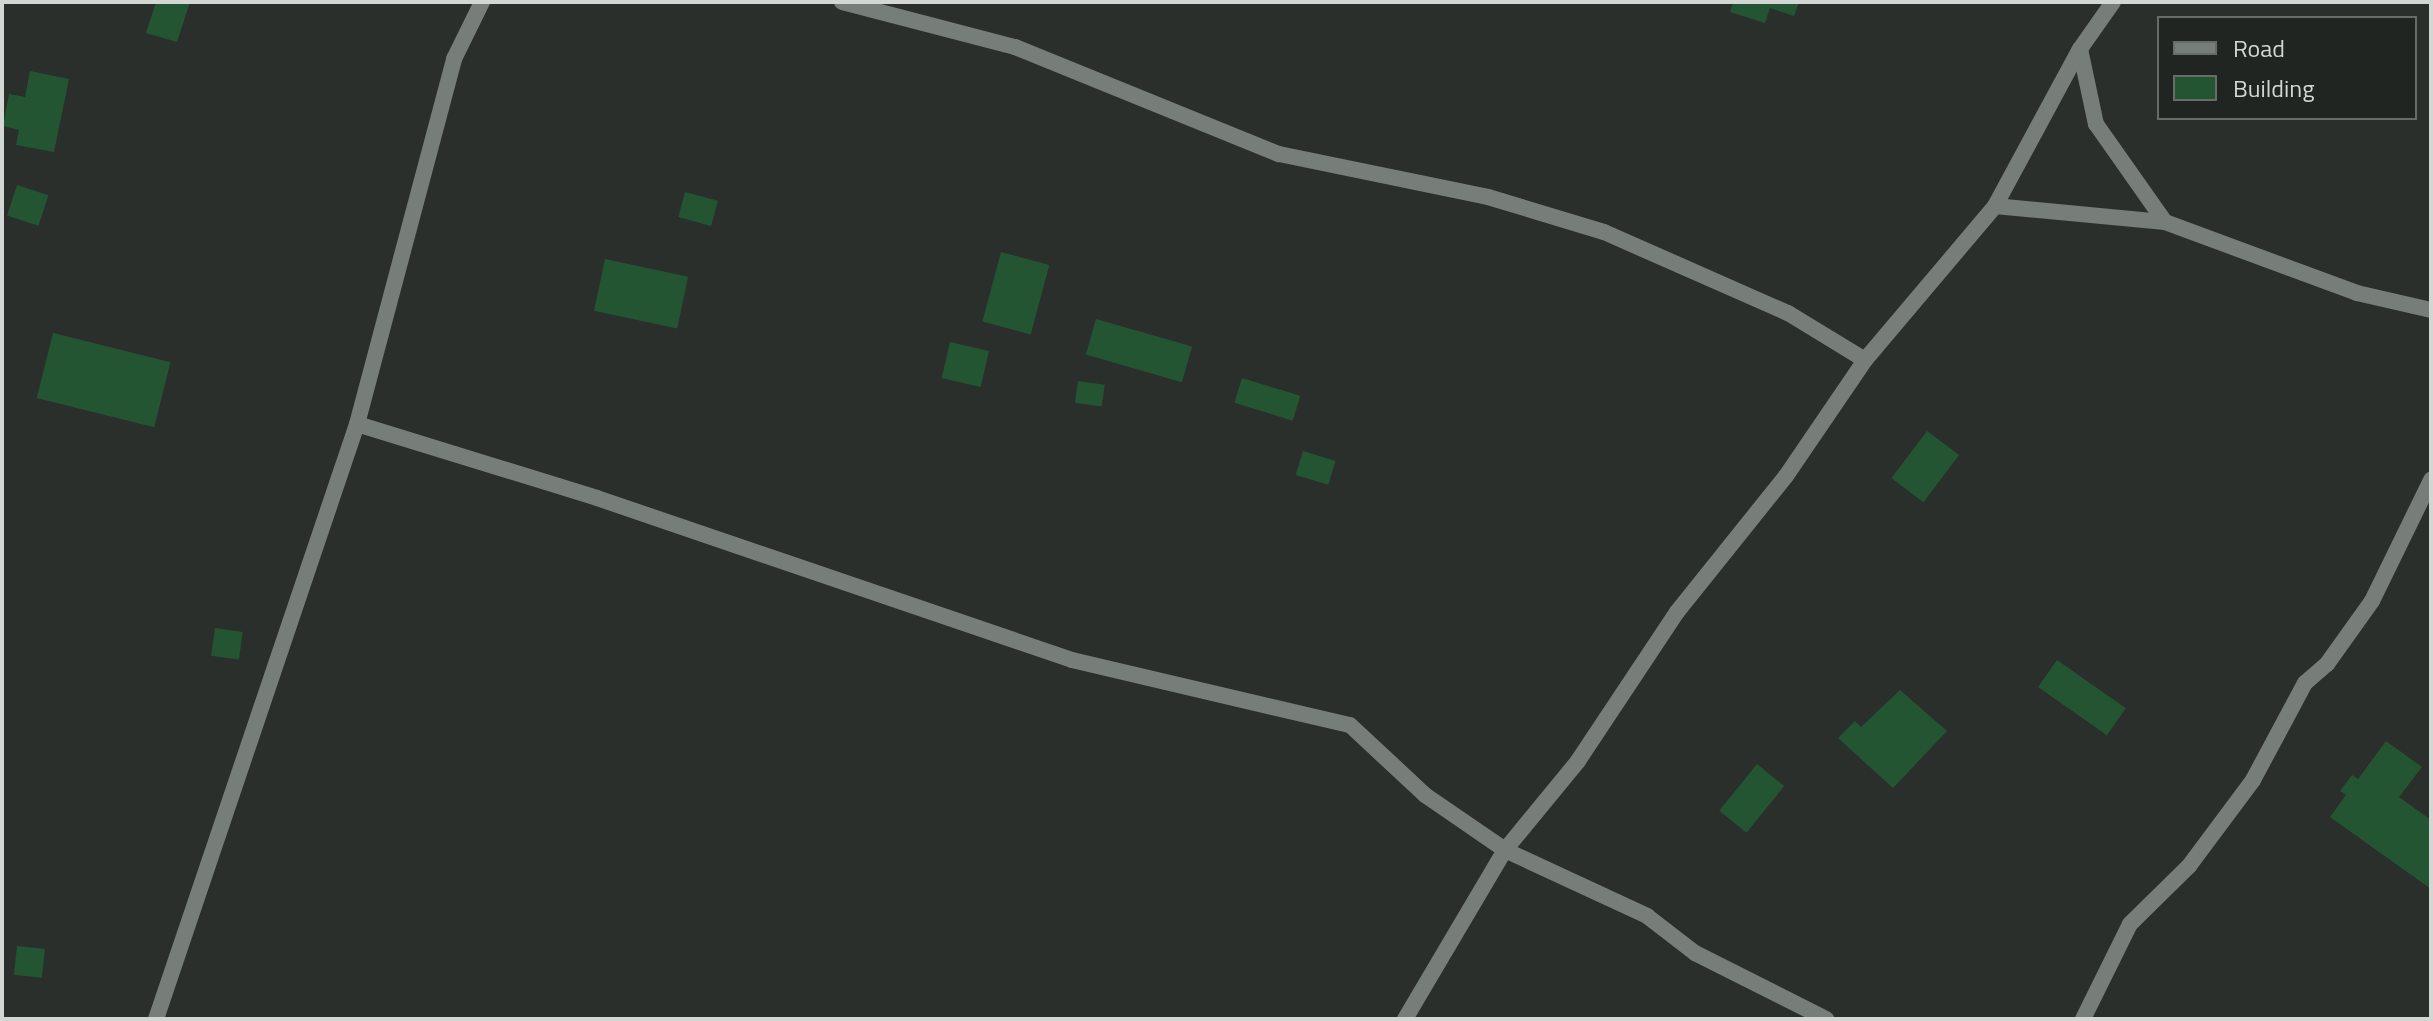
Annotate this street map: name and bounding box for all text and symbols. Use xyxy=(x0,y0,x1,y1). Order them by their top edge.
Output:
legend xyxy=(2157,16,2417,120)
text: Road xyxy=(2233,30,2285,66)
text: Building xyxy=(2233,70,2315,106)

